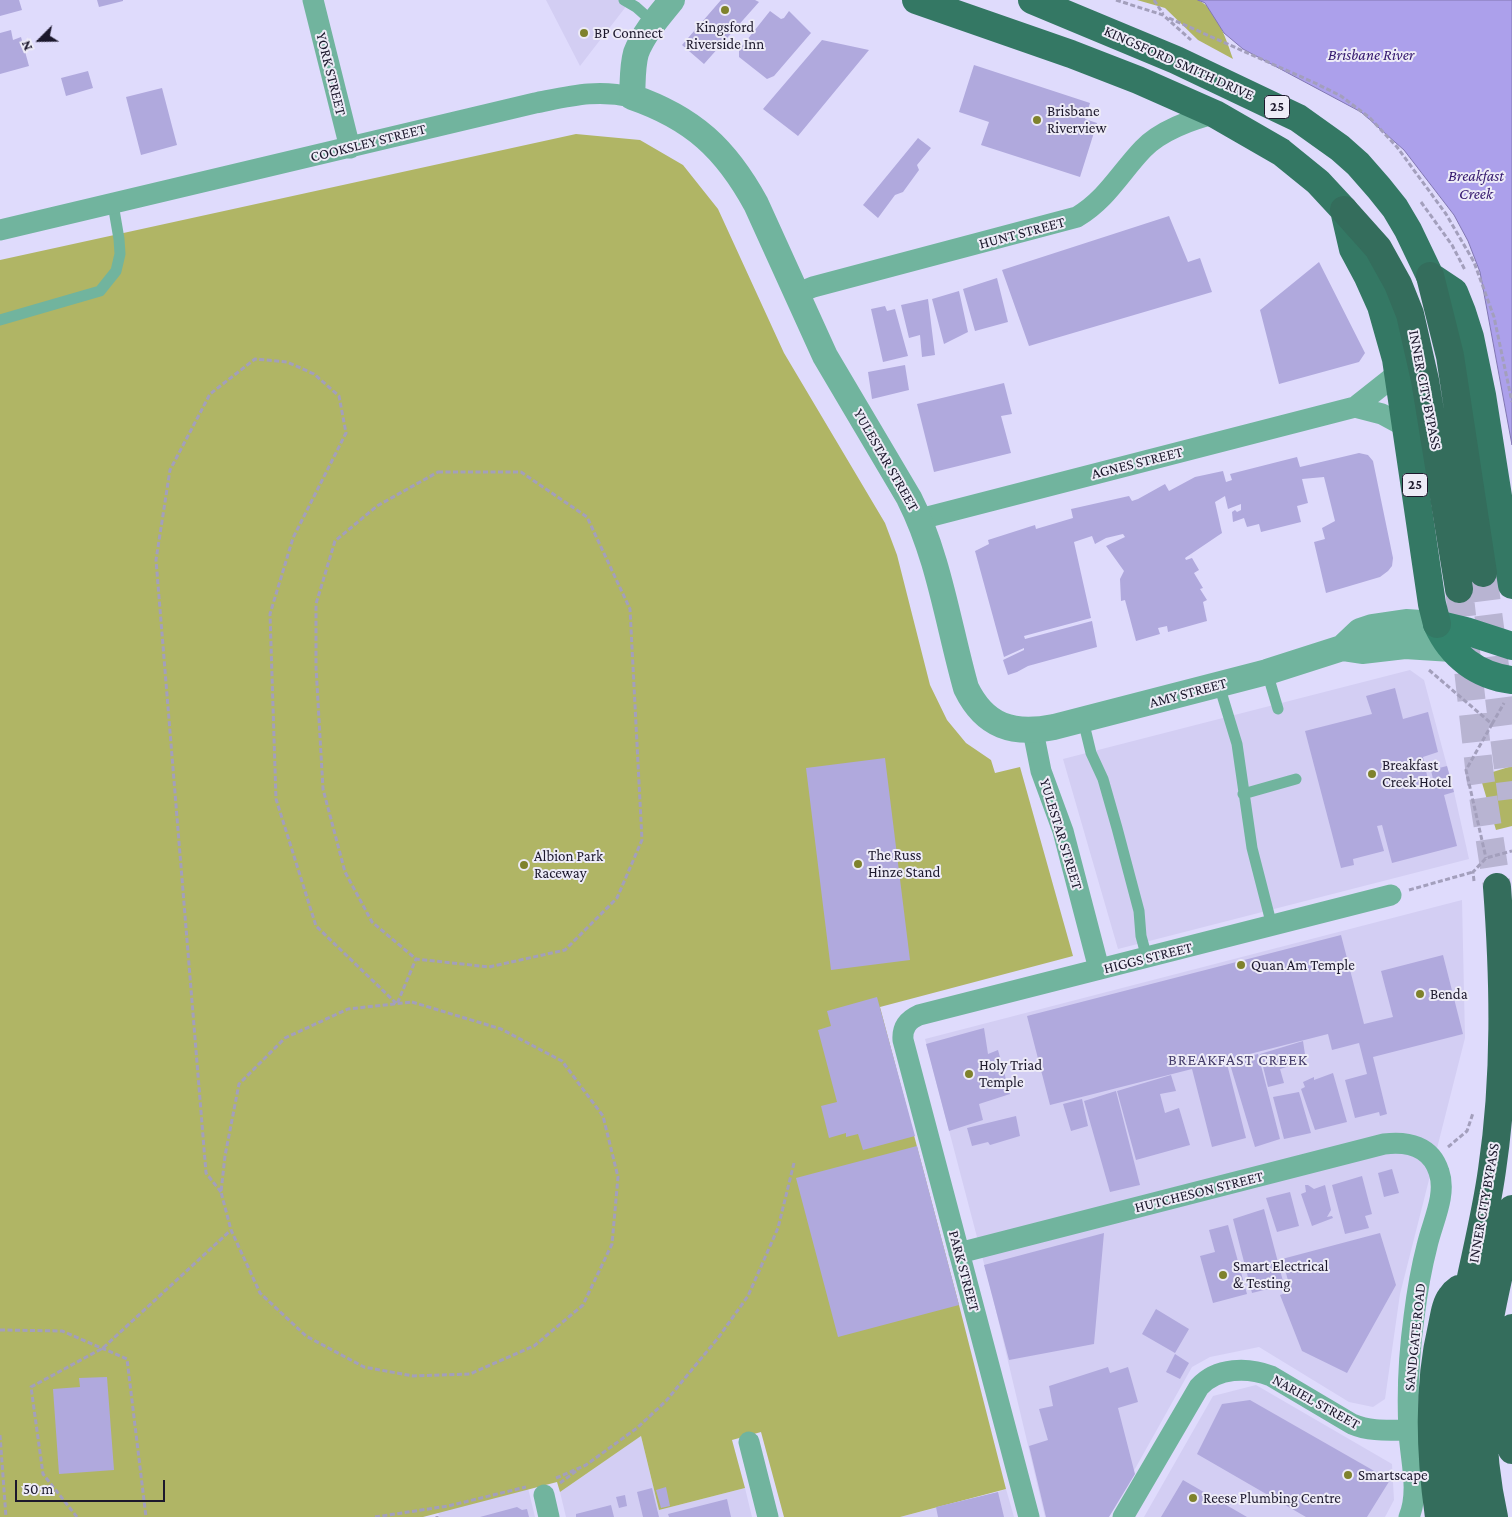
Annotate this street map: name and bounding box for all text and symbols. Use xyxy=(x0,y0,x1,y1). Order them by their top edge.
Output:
marker: Kingsford Riverside Inn xyxy=(719,4,731,16)
north arrow xyxy=(15,15,65,65)
place label: Kingsford Riverside Inn xyxy=(686,18,764,53)
street label: KINGSFORD SMITH DRIVE xyxy=(1101,22,1257,104)
place label: BP Connect xyxy=(594,24,663,42)
marker: BP Connect xyxy=(578,27,590,39)
street label: YORK STREET xyxy=(312,31,350,117)
text: N xyxy=(17,38,35,53)
water label: Brisbane River xyxy=(1328,45,1414,65)
road number: 25 xyxy=(1264,95,1290,118)
place label: Brisbane Riverview xyxy=(1047,102,1106,137)
marker: Brisbane Riverview xyxy=(1031,114,1043,126)
street label: COOKSLEY STREET xyxy=(308,120,428,166)
water label: Breakfast Creek xyxy=(1448,166,1504,204)
street label: HUNT STREET xyxy=(977,213,1067,253)
street label: INNER CITY BYPASS xyxy=(1405,329,1445,451)
street label: YULESTAR STREET xyxy=(849,406,923,514)
street label: AGNES STREET xyxy=(1089,443,1185,483)
road number: 25 xyxy=(1402,474,1428,496)
street label: AMY STREET xyxy=(1147,674,1229,712)
place label: Breakfast Creek Hotel xyxy=(1382,756,1452,791)
marker: Breakfast Creek Hotel xyxy=(1366,768,1378,780)
street label: YULESTAR STREET xyxy=(1036,776,1086,892)
place label: The Russ Hinze Stand xyxy=(868,846,940,881)
place label: Albion Park Raceway xyxy=(534,847,603,882)
marker: The Russ Hinze Stand xyxy=(852,858,864,870)
marker: Albion Park Raceway xyxy=(518,859,530,871)
street label: HIGGS STREET xyxy=(1102,938,1194,978)
place label: Quan Am Temple xyxy=(1251,956,1355,974)
marker: Quan Am Temple xyxy=(1235,959,1247,971)
place label: Benda xyxy=(1430,985,1468,1003)
marker: Benda xyxy=(1414,988,1426,1000)
district label: BREAKFAST CREEK xyxy=(1166,1050,1310,1070)
place label: Holy Triad Temple xyxy=(979,1056,1042,1091)
marker: Holy Triad Temple xyxy=(963,1068,975,1080)
street label: INNER CITY BYPASS xyxy=(1465,1142,1503,1264)
street label: HUTCHESON STREET xyxy=(1133,1167,1265,1217)
street label: PARK STREET xyxy=(945,1229,983,1313)
place label: Smart Electrical & Testing xyxy=(1233,1257,1328,1292)
marker: Smart Electrical & Testing xyxy=(1217,1269,1229,1281)
street label: SANDGATE ROAD xyxy=(1400,1282,1430,1392)
street label: NARIEL STREET xyxy=(1269,1371,1363,1433)
place label: Smartscape xyxy=(1358,1466,1428,1484)
marker: Smartscape xyxy=(1342,1469,1354,1481)
scale bar xyxy=(18,1470,168,1502)
text: 50 m xyxy=(23,1481,53,1497)
place label: Reese Plumbing Centre xyxy=(1203,1489,1341,1507)
marker: Reese Plumbing Centre xyxy=(1187,1492,1199,1504)

